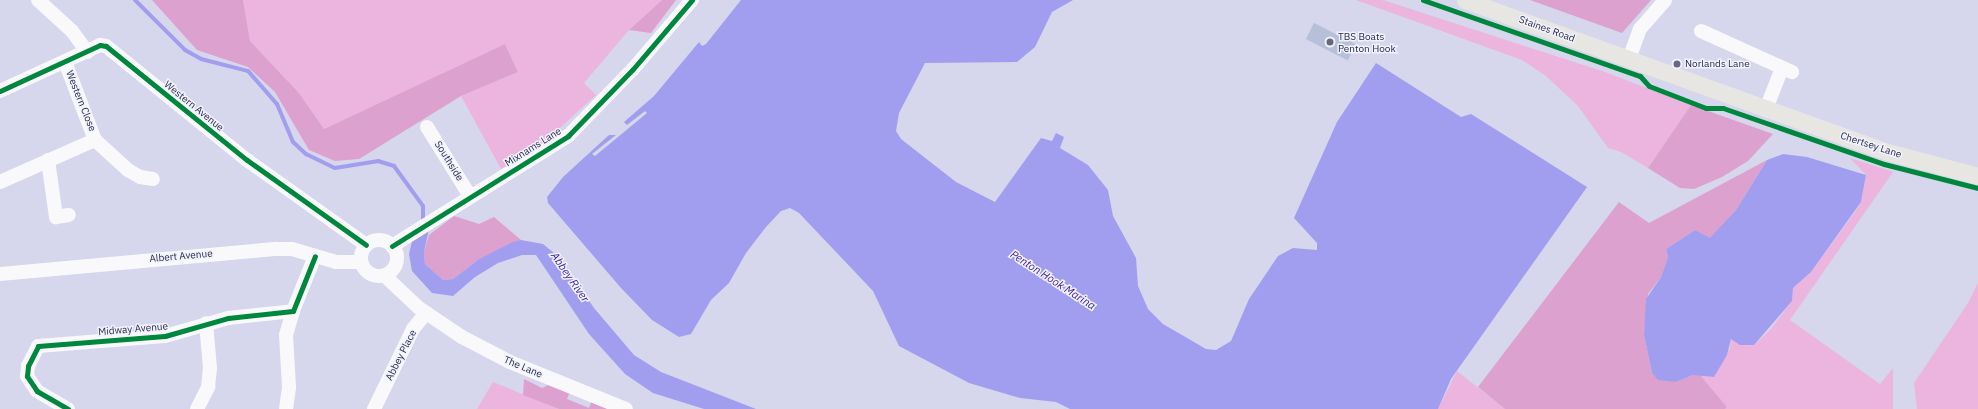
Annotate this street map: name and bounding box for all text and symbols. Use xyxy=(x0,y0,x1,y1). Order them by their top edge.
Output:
street label: Staines Road xyxy=(1517,13,1577,45)
place label: TBS Boats Penton Hook xyxy=(1338,30,1396,54)
marker: TBS Boats Penton Hook xyxy=(1325,37,1335,47)
place label: Norlands Lane xyxy=(1685,58,1750,70)
marker: Norlands Lane xyxy=(1672,59,1682,69)
street label: Western Close xyxy=(63,69,99,133)
street label: Western Avenue xyxy=(162,78,226,134)
street label: Mixnams Lane xyxy=(503,125,563,169)
street label: Chertsey Lane xyxy=(1839,129,1903,161)
street label: Southside xyxy=(432,139,466,183)
street label: Albert Avenue xyxy=(149,247,213,265)
water label: Penton Hook Marina xyxy=(1008,248,1098,312)
water label: Abbey River xyxy=(548,250,592,304)
street label: Midway Avenue xyxy=(98,320,168,338)
street label: Abbey Place xyxy=(383,328,419,382)
street label: The Lane xyxy=(502,354,544,380)

